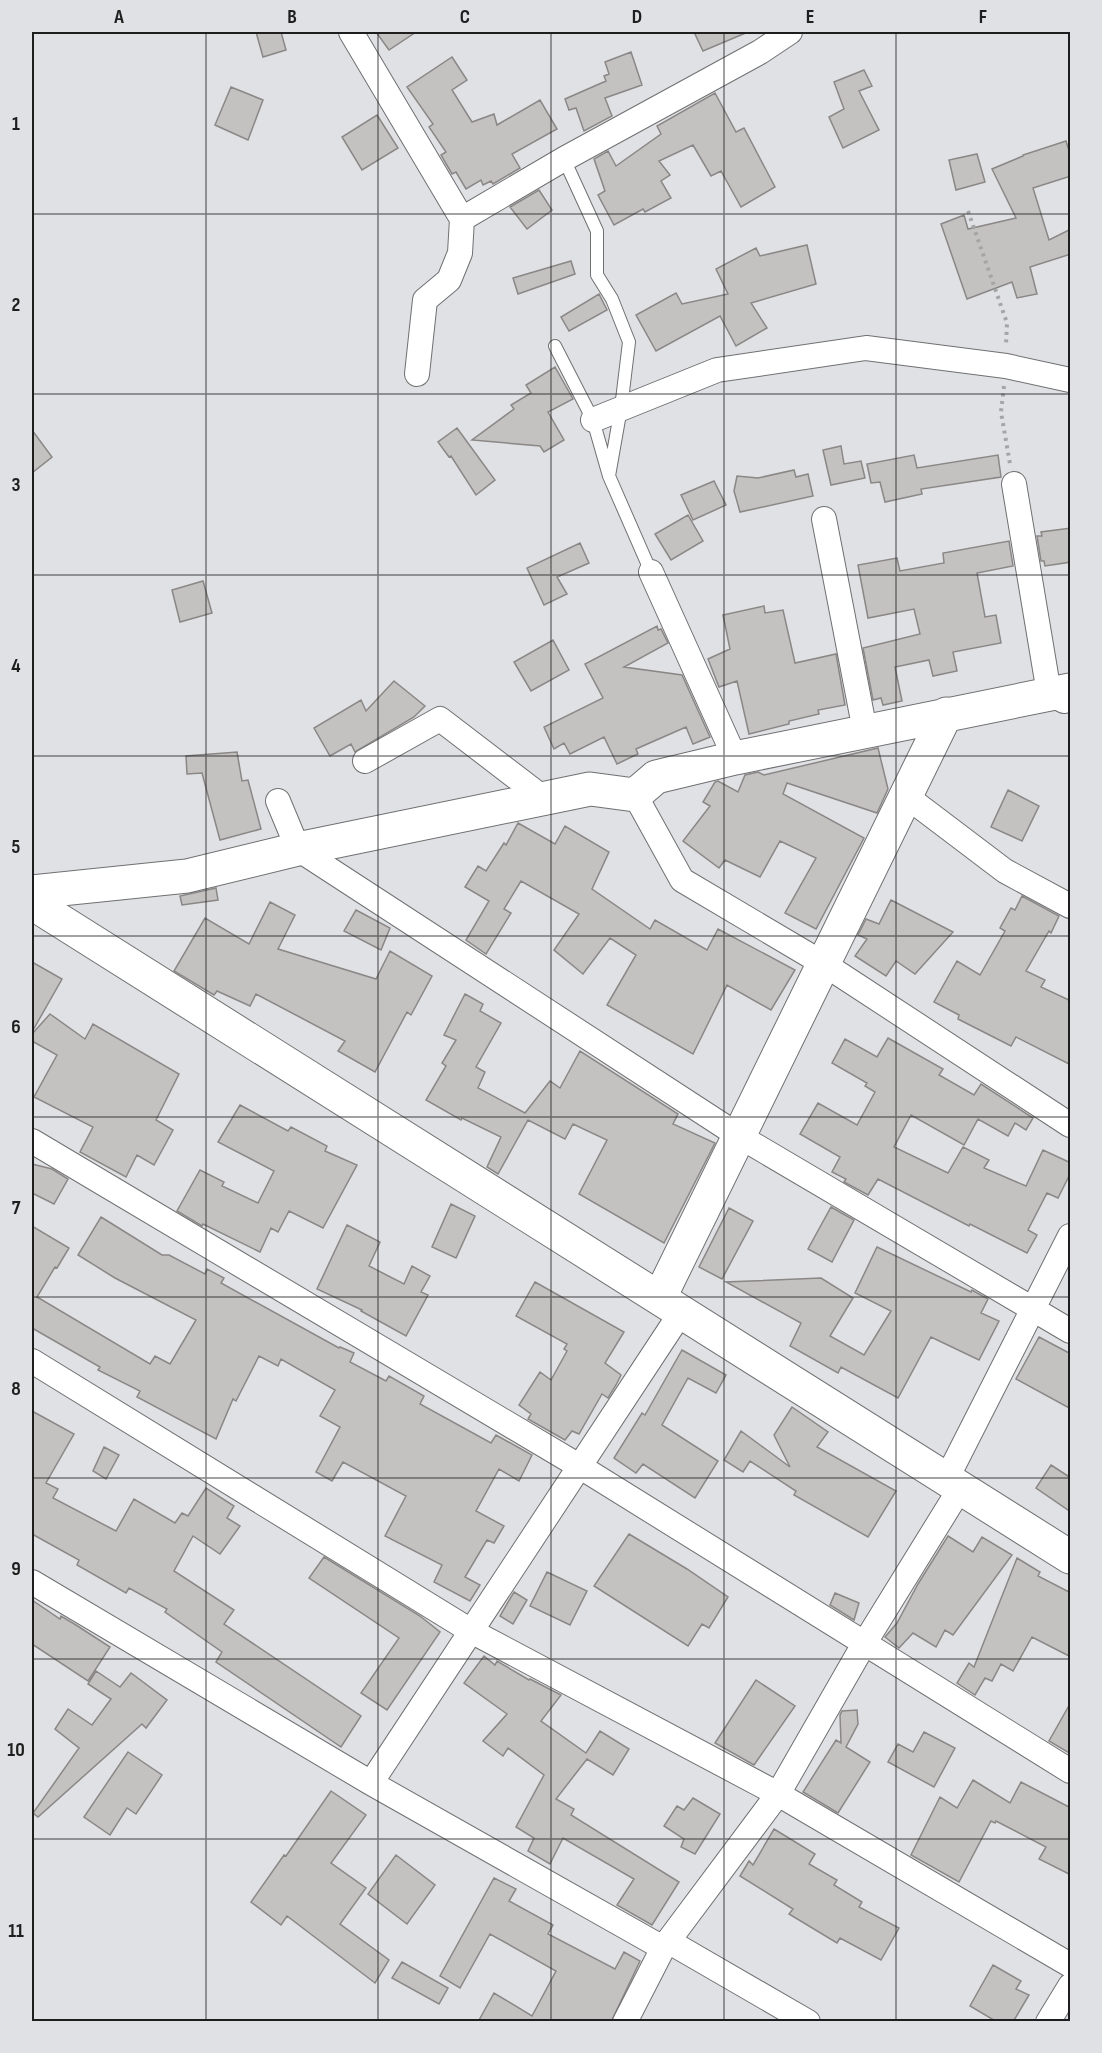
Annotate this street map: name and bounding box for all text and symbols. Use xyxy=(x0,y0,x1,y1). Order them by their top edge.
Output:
text: A xyxy=(113,5,124,29)
text: B xyxy=(287,5,297,29)
text: C xyxy=(460,5,470,29)
text: D xyxy=(632,5,642,29)
text: E xyxy=(806,5,814,29)
text: F xyxy=(979,5,987,29)
text: 1 xyxy=(12,112,20,136)
text: 2 xyxy=(12,293,20,317)
text: 3 xyxy=(12,473,21,497)
text: 4 xyxy=(11,654,21,678)
text: 5 xyxy=(12,835,21,859)
text: 6 xyxy=(11,1015,21,1039)
text: 7 xyxy=(12,1196,21,1220)
text: 8 xyxy=(11,1377,21,1401)
text: 9 xyxy=(11,1557,21,1581)
text: 10 xyxy=(7,1738,25,1762)
text: 11 xyxy=(8,1919,24,1943)

